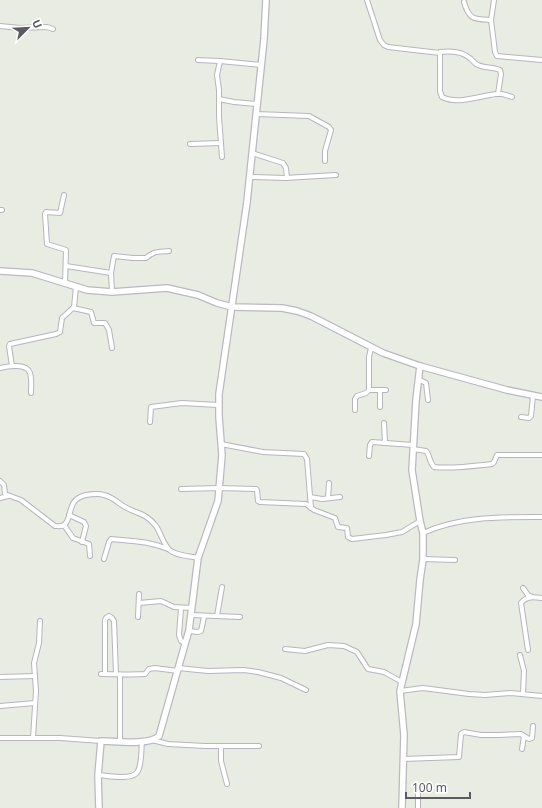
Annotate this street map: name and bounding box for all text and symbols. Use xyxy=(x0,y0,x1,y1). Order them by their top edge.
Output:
north arrow xyxy=(8,8,48,48)
text: U xyxy=(29,17,46,31)
scale bar xyxy=(406,774,470,800)
text: 100 m xyxy=(412,779,447,796)

